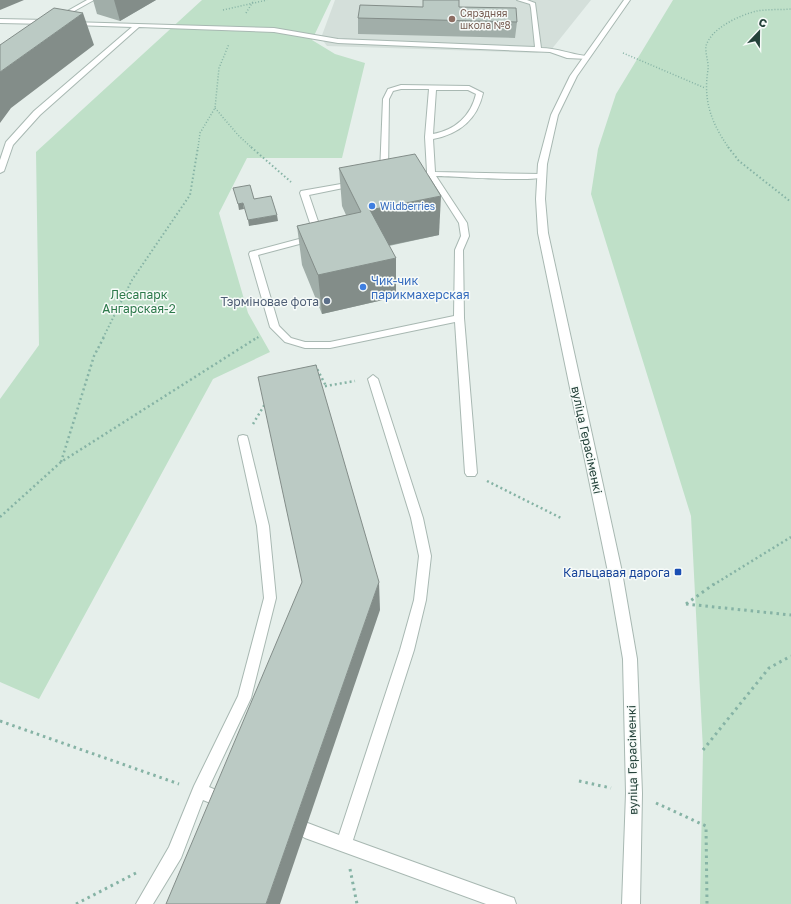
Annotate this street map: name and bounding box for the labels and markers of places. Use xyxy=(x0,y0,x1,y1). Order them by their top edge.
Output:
place label: Сярэдняя школа №8 xyxy=(460,7,511,31)
marker: Сярэдняя школа №8 xyxy=(447,14,457,24)
place label: Wildberries xyxy=(380,200,435,212)
marker: Wildberries xyxy=(367,201,377,211)
place label: Чик-чик парикмахерская xyxy=(371,273,470,302)
marker: Чик-чик парикмахерская xyxy=(358,282,368,292)
place label: Тэрміновае фота xyxy=(220,294,319,309)
marker: Тэрміновае фота xyxy=(322,296,332,306)
place label: Кальцавая дарога xyxy=(563,565,670,580)
marker: Кальцавая дарога xyxy=(673,567,683,577)

